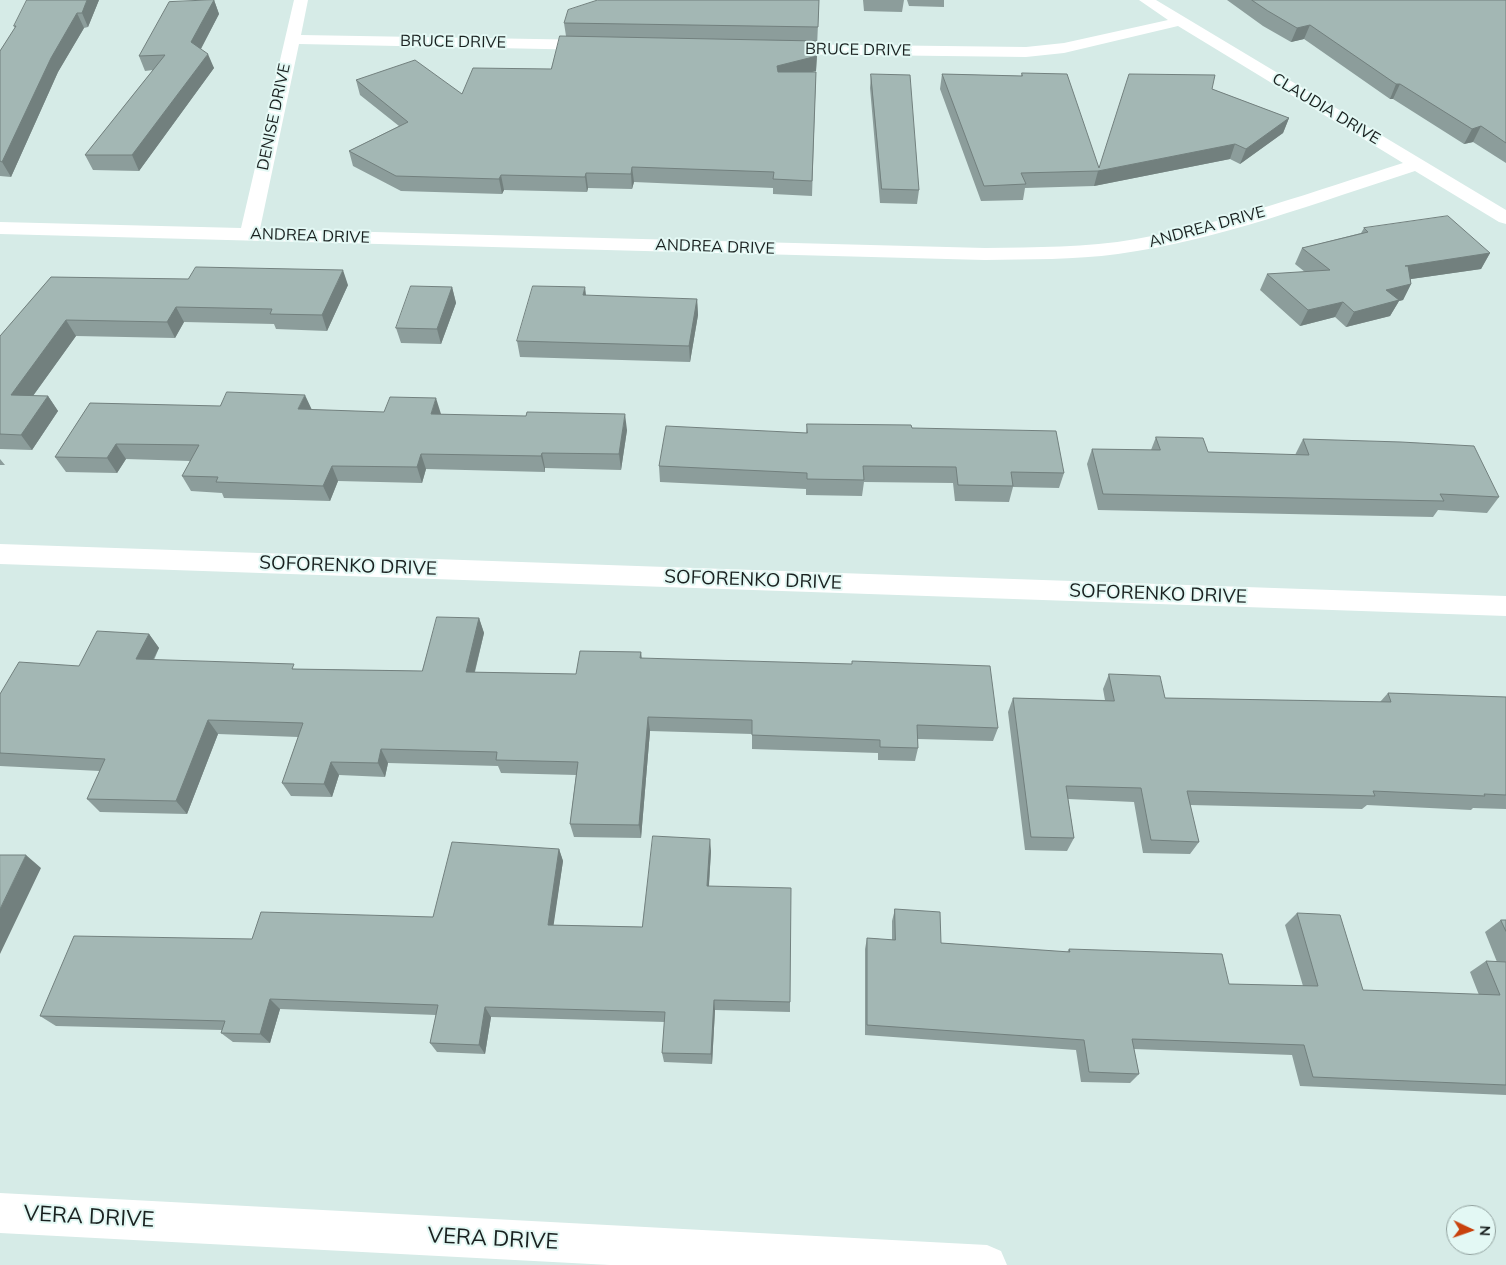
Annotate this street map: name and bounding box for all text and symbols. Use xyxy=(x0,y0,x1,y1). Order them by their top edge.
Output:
street label: BRUCE DRIVE xyxy=(400,31,506,53)
street label: BRUCE DRIVE xyxy=(805,39,911,61)
street label: DENISE DRIVE xyxy=(253,62,295,172)
street label: CLAUDIA DRIVE xyxy=(1269,69,1383,149)
street label: ANDREA DRIVE xyxy=(1147,202,1267,252)
street label: ANDREA DRIVE xyxy=(250,224,370,248)
street label: ANDREA DRIVE xyxy=(655,235,775,259)
street label: SOFORENKO DRIVE xyxy=(259,552,437,580)
street label: SOFORENKO DRIVE xyxy=(664,566,842,594)
street label: SOFORENKO DRIVE xyxy=(1069,580,1247,608)
street label: VERA DRIVE xyxy=(23,1200,155,1234)
north arrow xyxy=(1446,1205,1496,1255)
street label: VERA DRIVE xyxy=(427,1222,559,1256)
text: N xyxy=(1476,1225,1494,1236)

